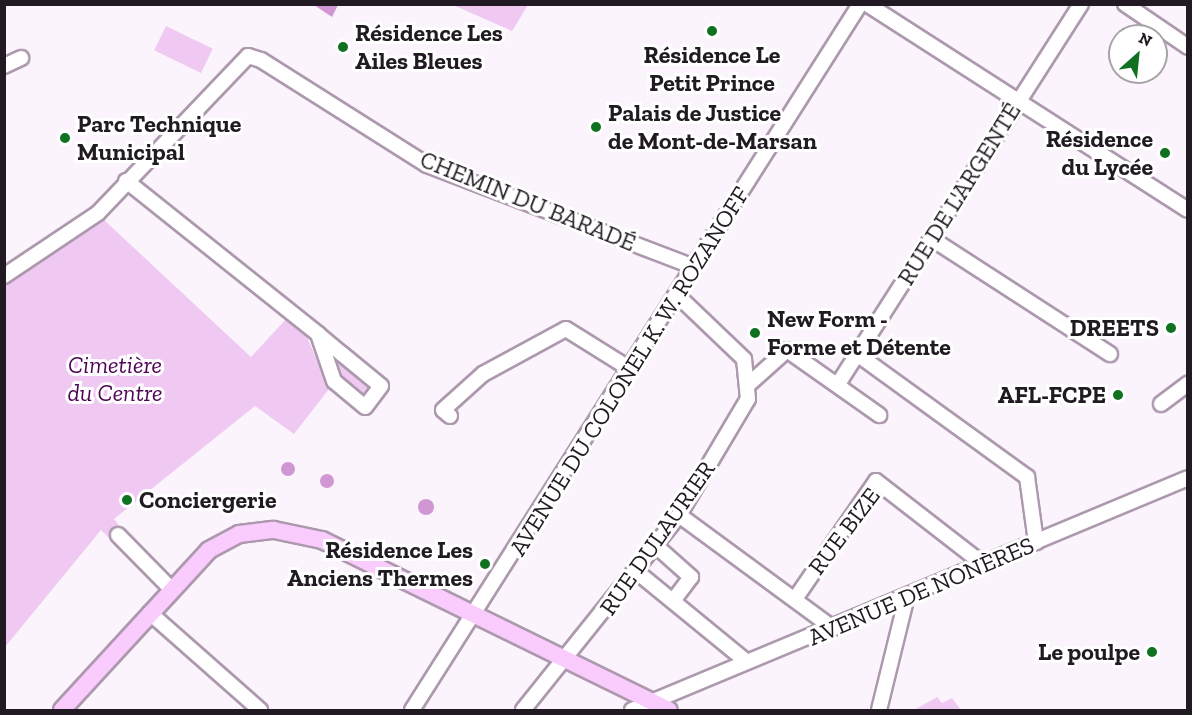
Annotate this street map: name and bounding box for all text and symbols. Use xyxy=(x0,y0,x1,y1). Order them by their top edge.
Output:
place label: Résidence Les Ailes Bleues xyxy=(355,19,503,75)
marker: Résidence Le Petit Prince xyxy=(705,24,719,38)
north arrow xyxy=(1108,24,1168,84)
text: N xyxy=(1136,28,1155,51)
marker: Résidence Les Ailes Bleues xyxy=(336,40,350,54)
place label: Résidence Le Petit Prince xyxy=(644,41,780,97)
street label: RUE DE L'ARGENTÉ xyxy=(891,98,1027,290)
place label: Palais de Justice de Mont-de-Marsan xyxy=(608,99,817,155)
place label: Parc Technique Municipal xyxy=(77,110,241,166)
marker: Palais de Justice de Mont-de-Marsan xyxy=(589,120,603,134)
place label: Résidence du Lycée xyxy=(1046,125,1153,181)
marker: Parc Technique Municipal xyxy=(58,131,72,145)
street label: CHEMIN DU BARADÉ xyxy=(416,145,640,257)
marker: Résidence du Lycée xyxy=(1158,146,1172,160)
street label: AVENUE DU COLONEL K. W. ROZANOFF xyxy=(503,181,755,561)
place label: New Form - Forme et Détente xyxy=(767,305,951,361)
place label: DREETS xyxy=(1070,314,1159,342)
marker: DREETS xyxy=(1164,321,1178,335)
marker: New Form - Forme et Détente xyxy=(748,326,762,340)
park label: Cimetière du Centre xyxy=(67,351,163,407)
place label: AFL-FCPE xyxy=(998,381,1106,409)
marker: AFL-FCPE xyxy=(1111,388,1125,402)
street label: RUE DULAURIER xyxy=(593,455,721,621)
street label: RUE BIZE xyxy=(802,482,886,580)
place label: Conciergerie xyxy=(139,486,276,514)
marker: Conciergerie xyxy=(120,493,134,507)
street label: AVENUE DE NONÈRES xyxy=(804,530,1038,652)
place label: Résidence Les Anciens Thermes xyxy=(287,536,473,592)
marker: Résidence Les Anciens Thermes xyxy=(478,557,492,571)
place label: Le poulpe xyxy=(1038,638,1140,666)
marker: Le poulpe xyxy=(1145,645,1159,659)

